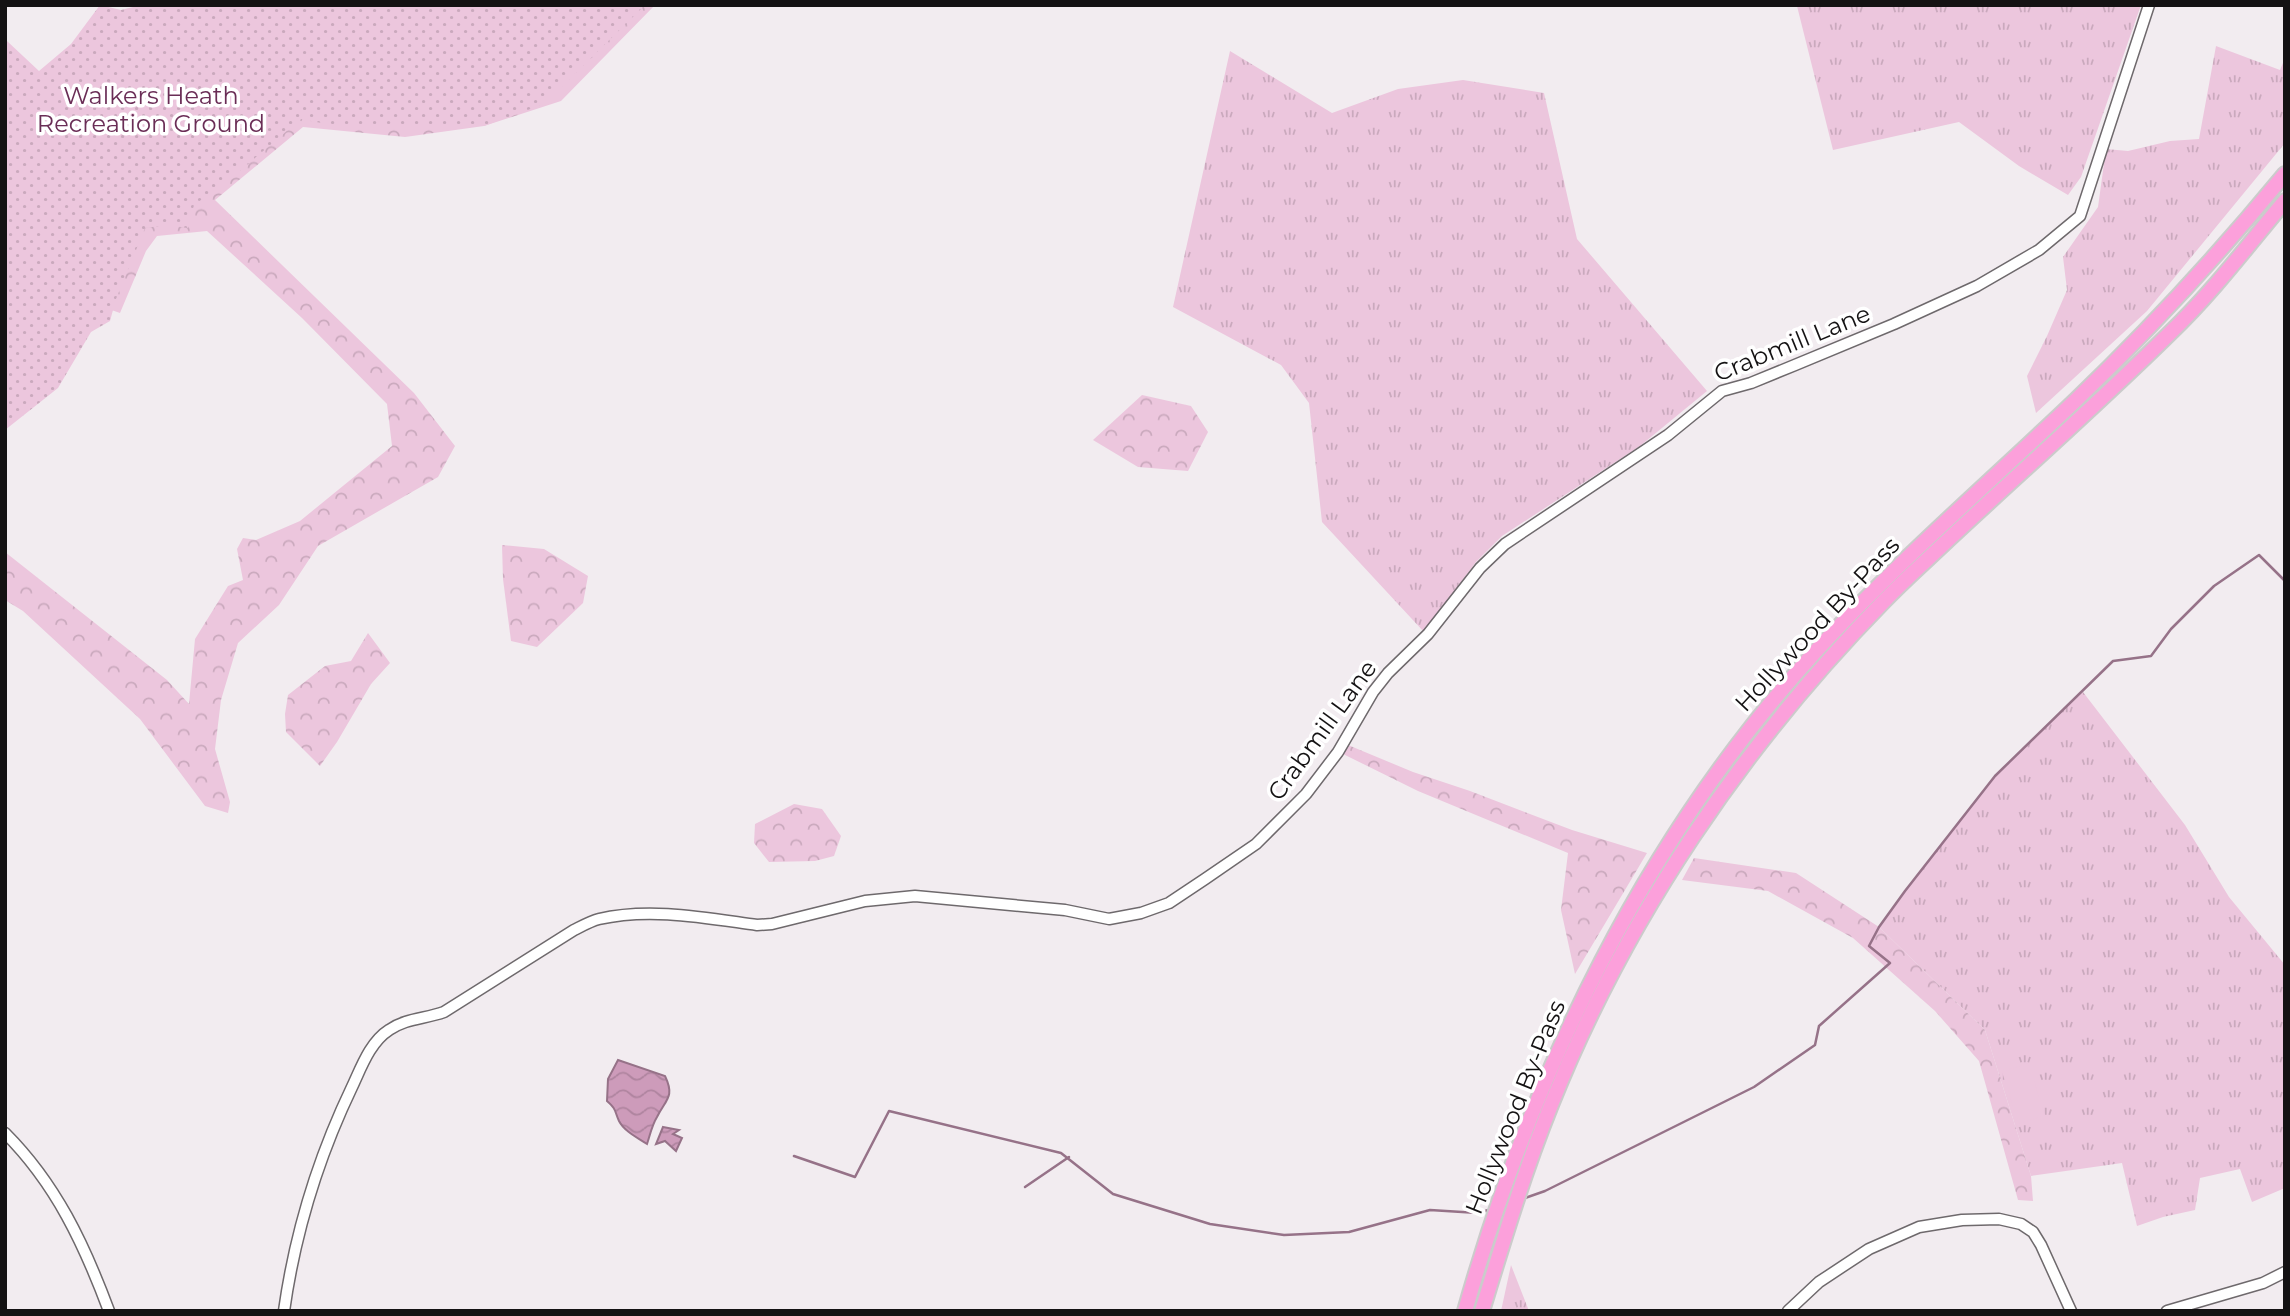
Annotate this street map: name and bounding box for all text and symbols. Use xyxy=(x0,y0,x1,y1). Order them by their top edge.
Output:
park label: Walkers Heath Recreation Ground xyxy=(37,81,265,138)
street label: Crabmill Lane xyxy=(1710,298,1874,388)
street label: Hollywood By-Pass xyxy=(1729,531,1905,717)
street label: Crabmill Lane xyxy=(1261,654,1383,806)
street label: Hollywood By-Pass xyxy=(1459,996,1571,1218)

